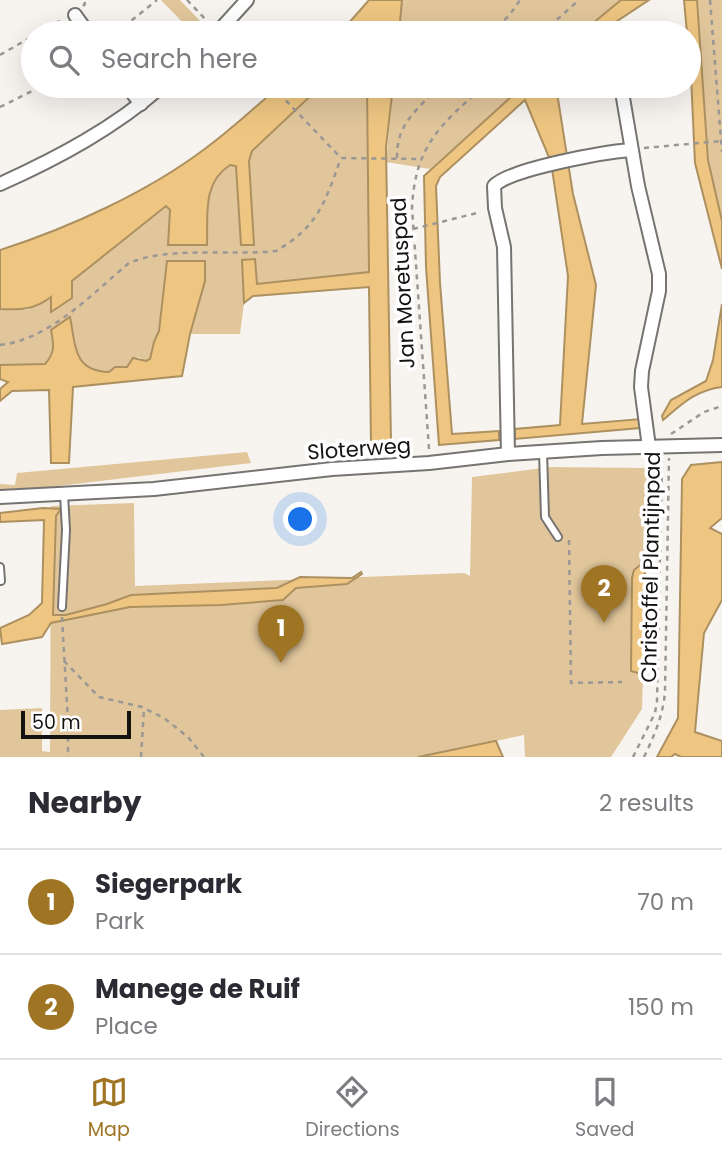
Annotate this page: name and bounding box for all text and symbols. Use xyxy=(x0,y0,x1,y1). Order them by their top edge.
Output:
search box xyxy=(21,21,701,98)
icon: search xyxy=(45,41,83,79)
text: Search here xyxy=(101,41,258,77)
street label: Jan Moretuspad xyxy=(384,197,421,369)
street label: Sloterweg xyxy=(306,430,412,467)
street label: Christoffel Plantijnpad xyxy=(634,451,667,683)
your location xyxy=(283,502,317,536)
pin: 2 xyxy=(581,565,627,623)
pin: 1 xyxy=(258,605,304,663)
scale bar xyxy=(21,708,131,740)
text: 50 m xyxy=(32,709,81,736)
text: Nearby xyxy=(28,781,142,824)
text: 2 results xyxy=(599,787,694,819)
text: Siegerpark xyxy=(95,866,242,902)
text: 1 xyxy=(47,886,55,918)
text: 70 m xyxy=(637,886,694,918)
text: Park xyxy=(95,905,144,937)
text: Manege de Ruif xyxy=(95,971,300,1007)
text: 2 xyxy=(44,991,58,1023)
text: 150 m xyxy=(628,991,694,1023)
text: Place xyxy=(95,1010,158,1042)
tab: Map xyxy=(88,1073,130,1144)
tab: Directions xyxy=(305,1073,400,1144)
tab: Saved xyxy=(575,1073,634,1144)

